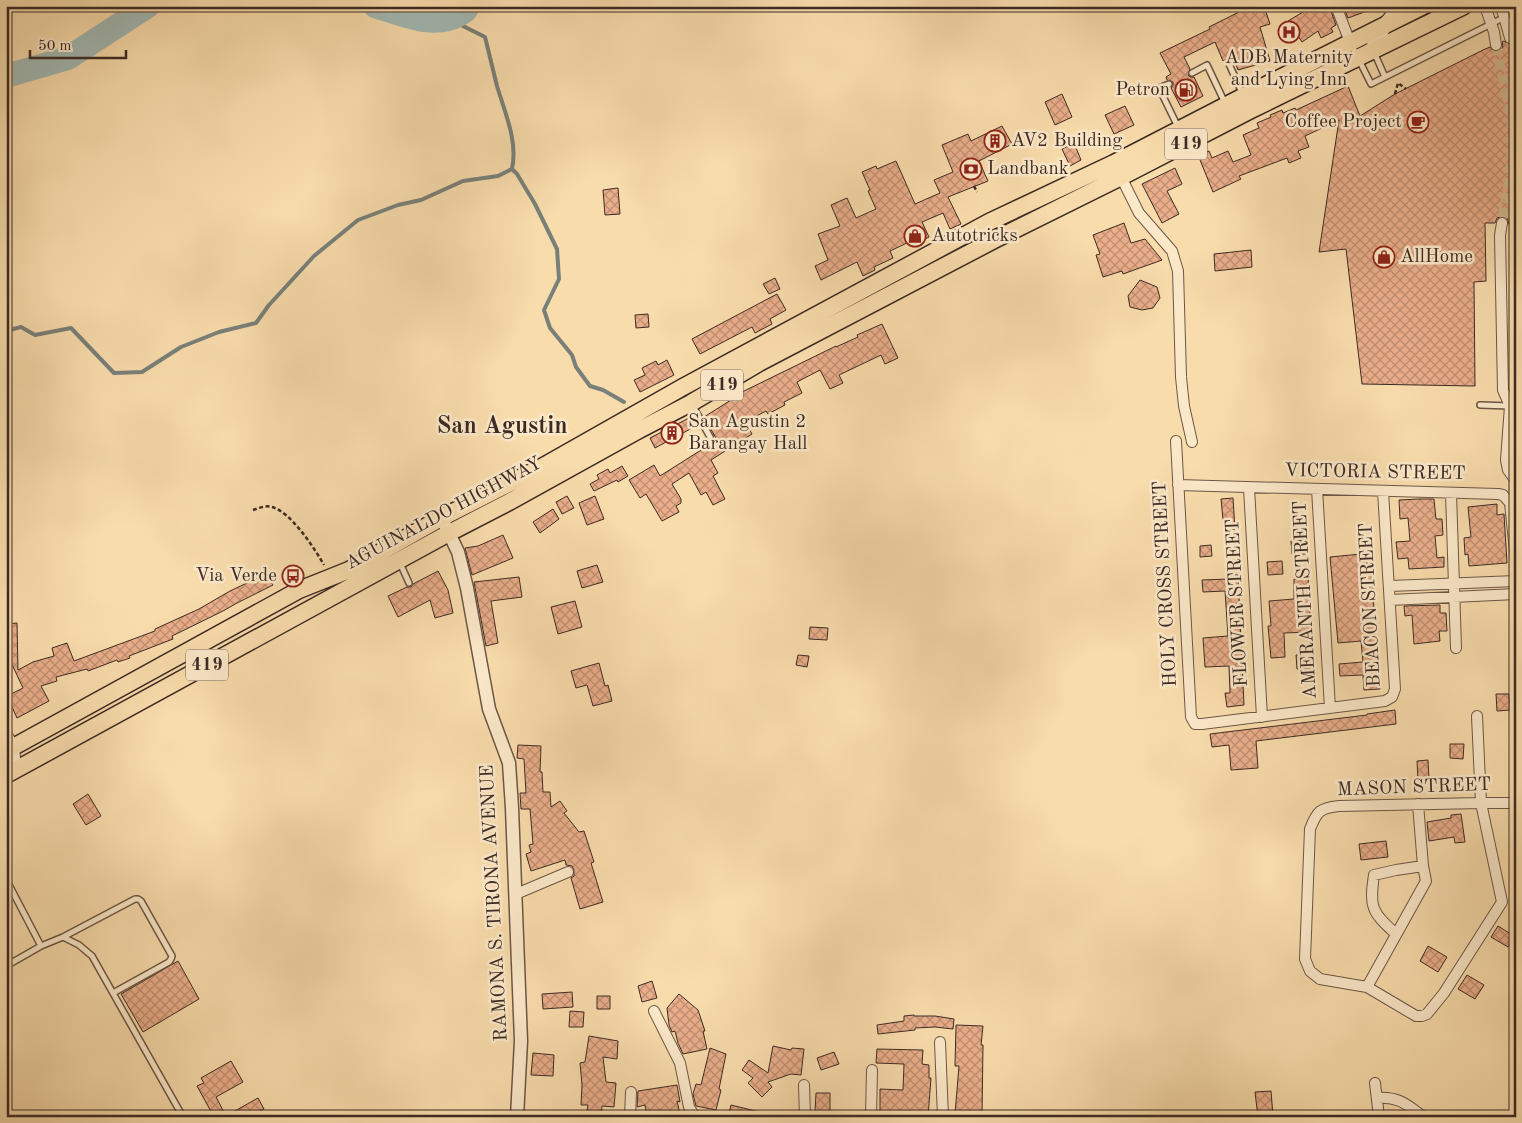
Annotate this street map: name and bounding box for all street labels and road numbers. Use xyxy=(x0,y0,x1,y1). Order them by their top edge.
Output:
road number: 419 xyxy=(1165,128,1207,160)
road number: 419 xyxy=(701,370,743,400)
street label: AGUINALDO HIGHWAY xyxy=(343,454,545,574)
street label: VICTORIA STREET xyxy=(1284,462,1466,484)
street label: HOLY CROSS STREET xyxy=(1151,480,1181,688)
street label: AMERANTH STREET xyxy=(1291,500,1321,700)
street label: FLOWER STREET xyxy=(1224,518,1252,688)
street label: BEACON STREET xyxy=(1357,522,1385,688)
road number: 419 xyxy=(186,650,228,680)
street label: RAMONA S. TIRONA AVENUE xyxy=(478,764,512,1042)
street label: MASON STREET xyxy=(1337,776,1491,800)

